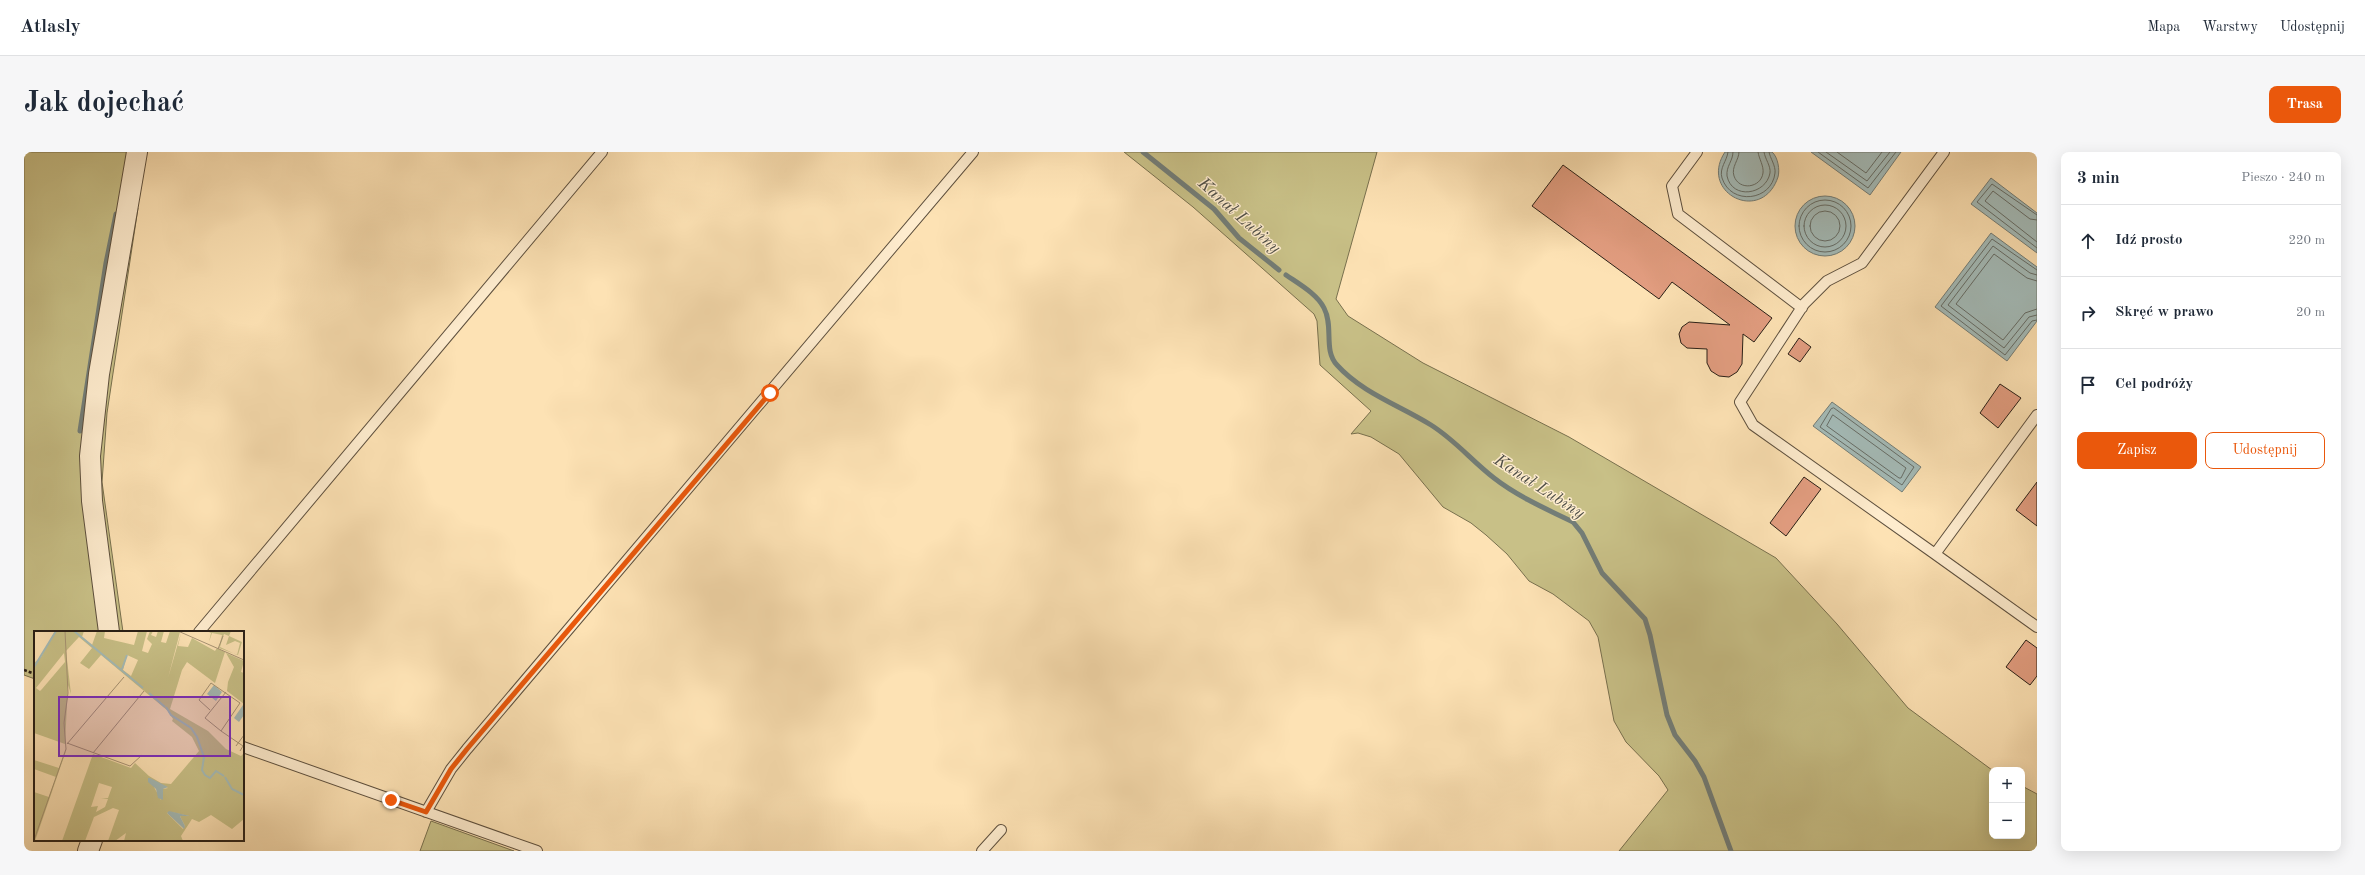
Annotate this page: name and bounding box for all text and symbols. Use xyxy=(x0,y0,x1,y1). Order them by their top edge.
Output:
text: Atlasly xyxy=(20,18,81,37)
text: Mapa xyxy=(2147,20,2180,34)
text: Warstwy xyxy=(2202,20,2258,34)
text: Udostępnij xyxy=(2280,20,2345,34)
button: Trasa xyxy=(2269,86,2341,123)
text: Jak dojechać xyxy=(24,90,184,118)
text: 3 min xyxy=(2077,170,2120,187)
text: Pieszo · 240 m xyxy=(2241,171,2325,184)
water label: Kanał Lubiny xyxy=(1194,174,1284,257)
icon: ahead xyxy=(2077,230,2099,252)
text: Idź prosto xyxy=(2115,233,2182,248)
text: 220 m xyxy=(2288,234,2325,247)
icon: right xyxy=(2077,302,2099,324)
text: Skręć w prawo xyxy=(2115,305,2214,320)
text: 20 m xyxy=(2296,306,2325,319)
icon: arrive xyxy=(2077,374,2099,396)
text: Cel podróży xyxy=(2115,377,2193,392)
route start xyxy=(761,384,779,402)
button: Zapisz xyxy=(2077,432,2197,469)
button: Udostępnij xyxy=(2205,432,2325,469)
water label: Kanał Lubiny xyxy=(1490,451,1588,523)
inset map xyxy=(34,631,244,841)
map controls xyxy=(1989,767,2025,839)
button: + xyxy=(1989,767,2025,803)
route end xyxy=(382,791,400,809)
button: − xyxy=(1989,803,2025,839)

